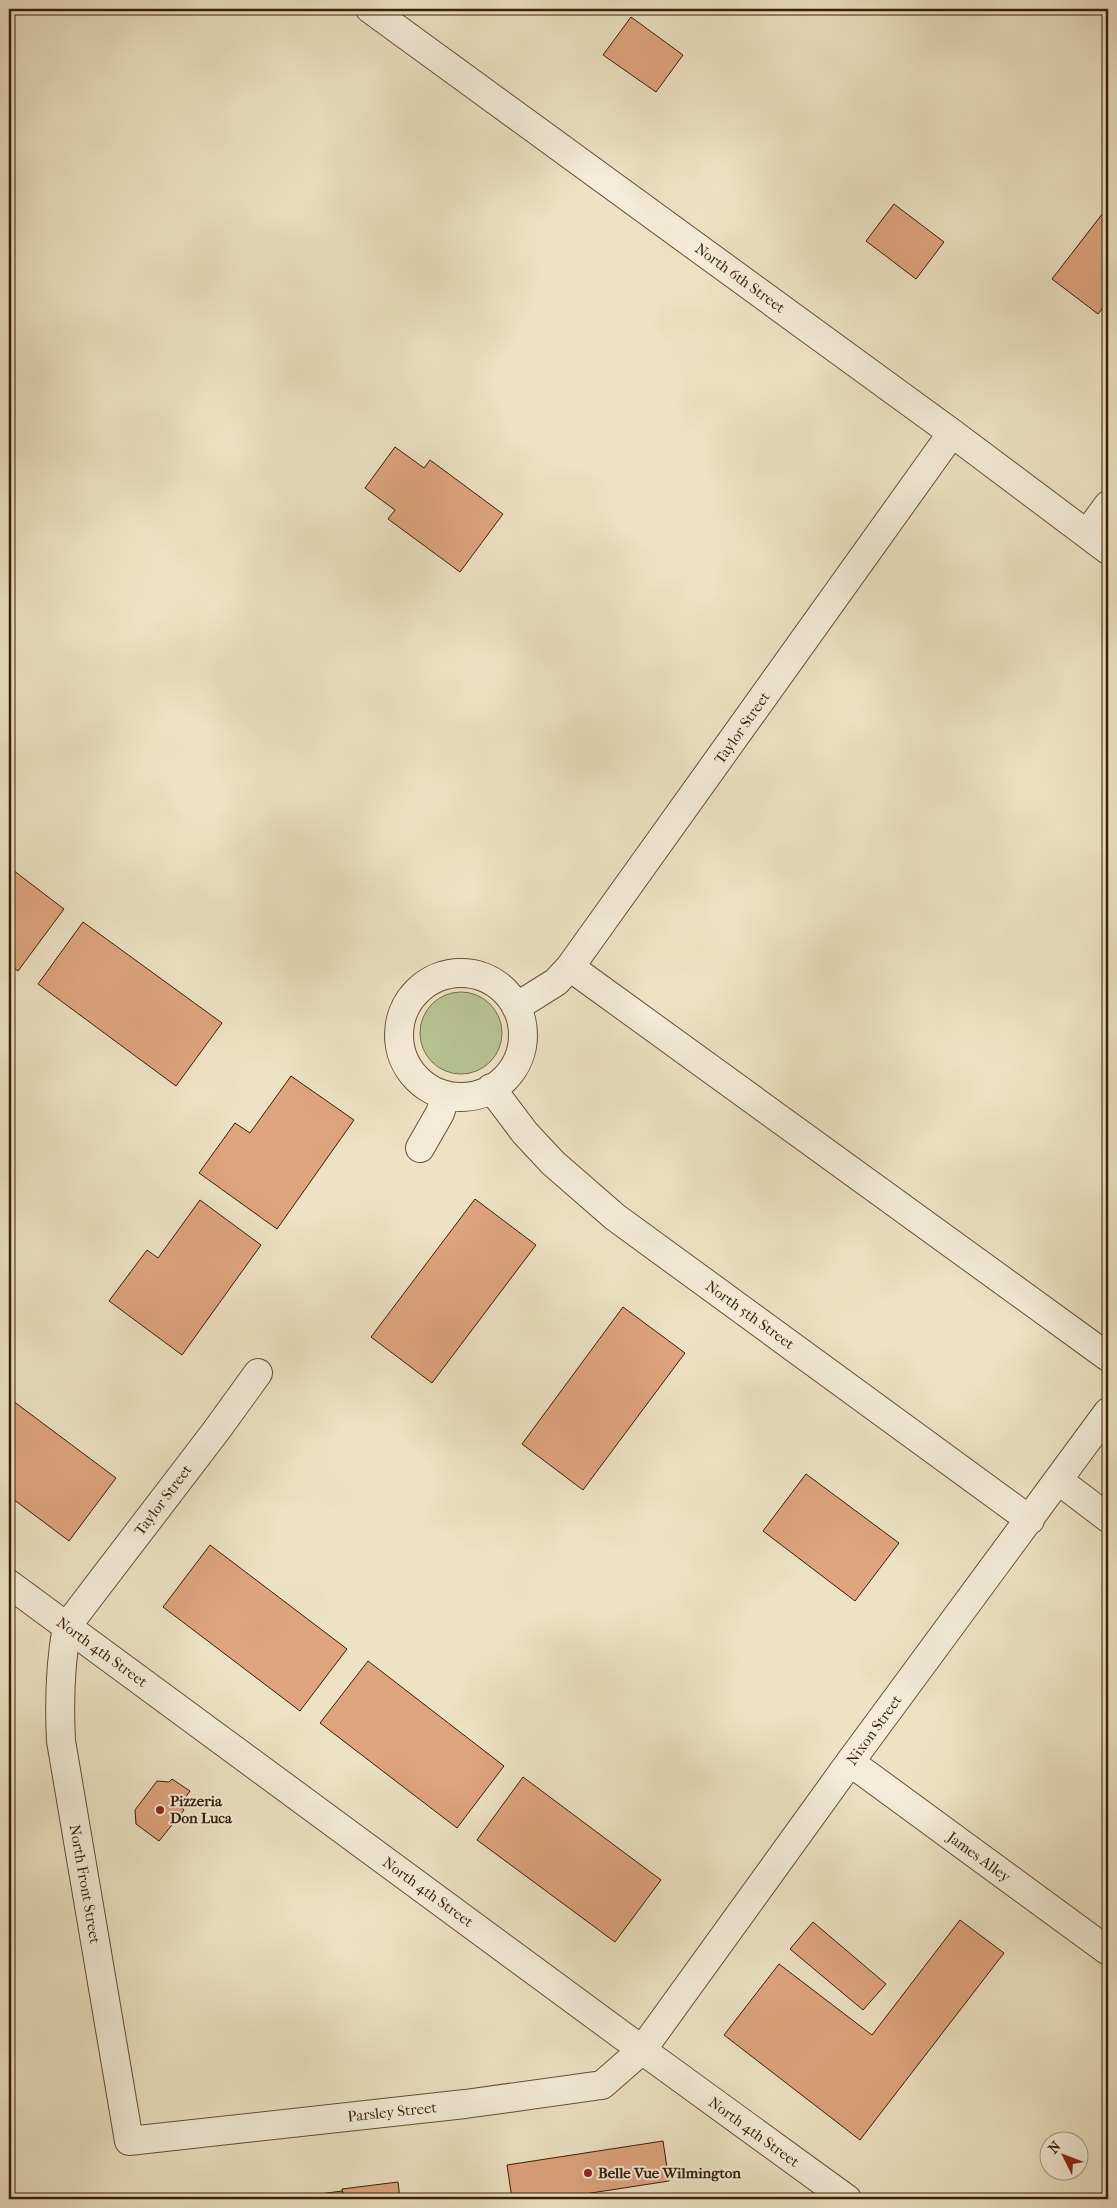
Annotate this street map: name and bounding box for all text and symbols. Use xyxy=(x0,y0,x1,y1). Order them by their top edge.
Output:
street label: North 6th Street xyxy=(692,239,789,317)
street label: Taylor Street xyxy=(710,688,774,768)
street label: North 5th Street xyxy=(702,1277,798,1354)
street label: Taylor Street xyxy=(130,1460,196,1539)
street label: North 4th Street xyxy=(53,1613,151,1691)
street label: Nixon Street xyxy=(843,1691,906,1769)
place label: Pizzeria Don Luca xyxy=(170,1792,233,1827)
marker: Pizzeria Don Luca xyxy=(154,1804,166,1816)
street label: North Front Street xyxy=(66,1823,104,1946)
street label: James Alley xyxy=(943,1827,1015,1887)
street label: North 4th Street xyxy=(379,1853,477,1931)
street label: North 4th Street xyxy=(705,2093,803,2171)
street label: Parsley Street xyxy=(346,2098,438,2126)
north arrow xyxy=(1040,2130,1090,2180)
text: N xyxy=(1045,2138,1065,2157)
place label: Belle Vue Wilmington xyxy=(598,2164,741,2182)
marker: Belle Vue Wilmington xyxy=(582,2167,594,2179)

